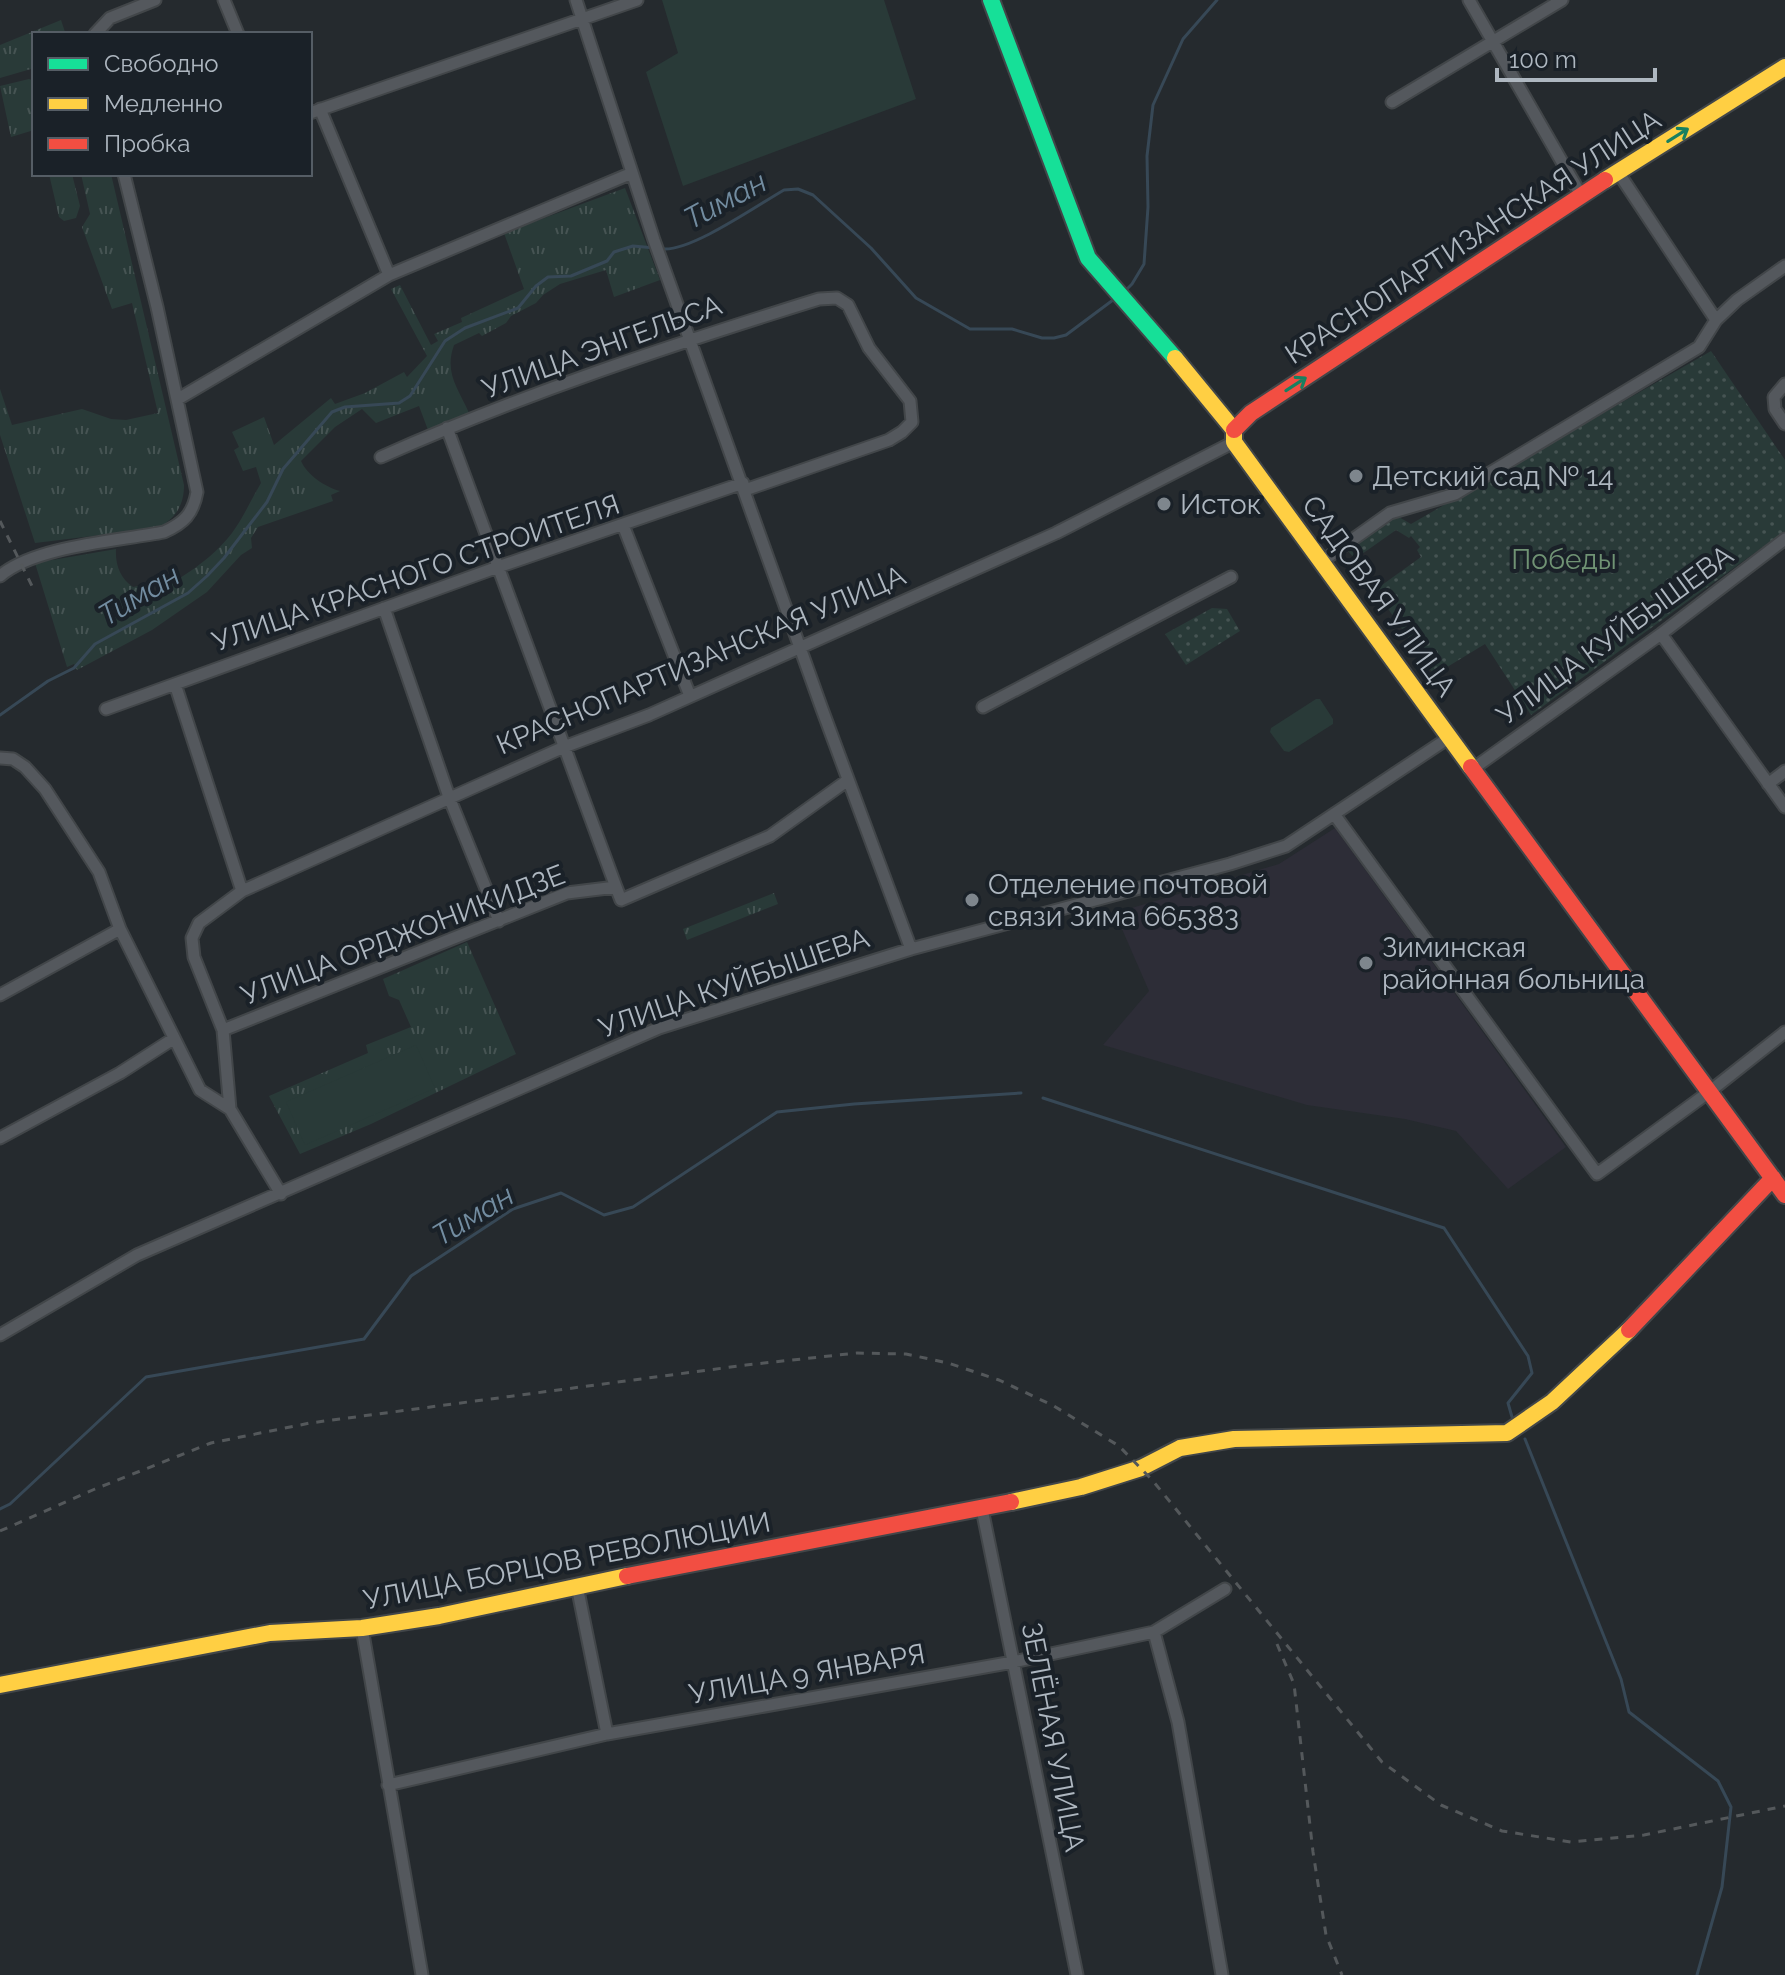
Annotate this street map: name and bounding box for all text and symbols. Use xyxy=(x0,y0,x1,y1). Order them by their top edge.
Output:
legend xyxy=(32,32,312,176)
scale bar xyxy=(1497,32,1655,82)
text: 100 m xyxy=(1509,45,1577,74)
text: Свободно xyxy=(104,49,219,78)
text: Медленно xyxy=(104,89,223,118)
street label: КРАСНОПАРТИЗАНСКАЯ УЛИЦА xyxy=(1279,103,1667,371)
one-way arrow xyxy=(1666,126,1688,143)
text: Пробка xyxy=(104,129,190,158)
water label: Тиман xyxy=(678,164,772,236)
street label: УЛИЦА ЭНГЕЛЬСА xyxy=(478,288,726,406)
one-way arrow xyxy=(1284,375,1306,392)
place label: Детский сад № 14 xyxy=(1372,460,1613,493)
marker: Детский сад № 14 xyxy=(1347,467,1365,485)
street label: УЛИЦА КРАСНОГО СТРОИТЕЛЯ xyxy=(208,488,624,658)
place label: Исток xyxy=(1180,488,1261,521)
street label: САДОВАЯ УЛИЦА xyxy=(1295,489,1463,703)
marker: Исток xyxy=(1155,495,1173,513)
street label: УЛИЦА КУЙБЫШЕВА xyxy=(1491,538,1740,732)
park label: Победы xyxy=(1511,543,1617,576)
water label: Тиман xyxy=(92,557,186,633)
street label: КРАСНОПАРТИЗАНСКАЯ УЛИЦА xyxy=(491,559,911,761)
street label: УЛИЦА ОРДЖОНИКИДЗЕ xyxy=(237,858,569,1012)
place label: Отделение почтовой связи Зима 665383 xyxy=(988,868,1268,933)
marker: Отделение почтовой связи Зима 665383 xyxy=(963,891,981,909)
street label: УЛИЦА КУЙБЫШЕВА xyxy=(594,921,874,1045)
place label: Зиминская районная больница xyxy=(1382,931,1645,996)
marker: Зиминская районная больница xyxy=(1357,954,1375,972)
water label: Тиман xyxy=(426,1177,520,1253)
street label: УЛИЦА БОРЦОВ РЕВОЛЮЦИИ xyxy=(361,1505,773,1617)
street label: ЗЕЛЁНАЯ УЛИЦА xyxy=(1015,1620,1091,1854)
street label: УЛИЦА 9 ЯНВАРЯ xyxy=(686,1637,928,1711)

